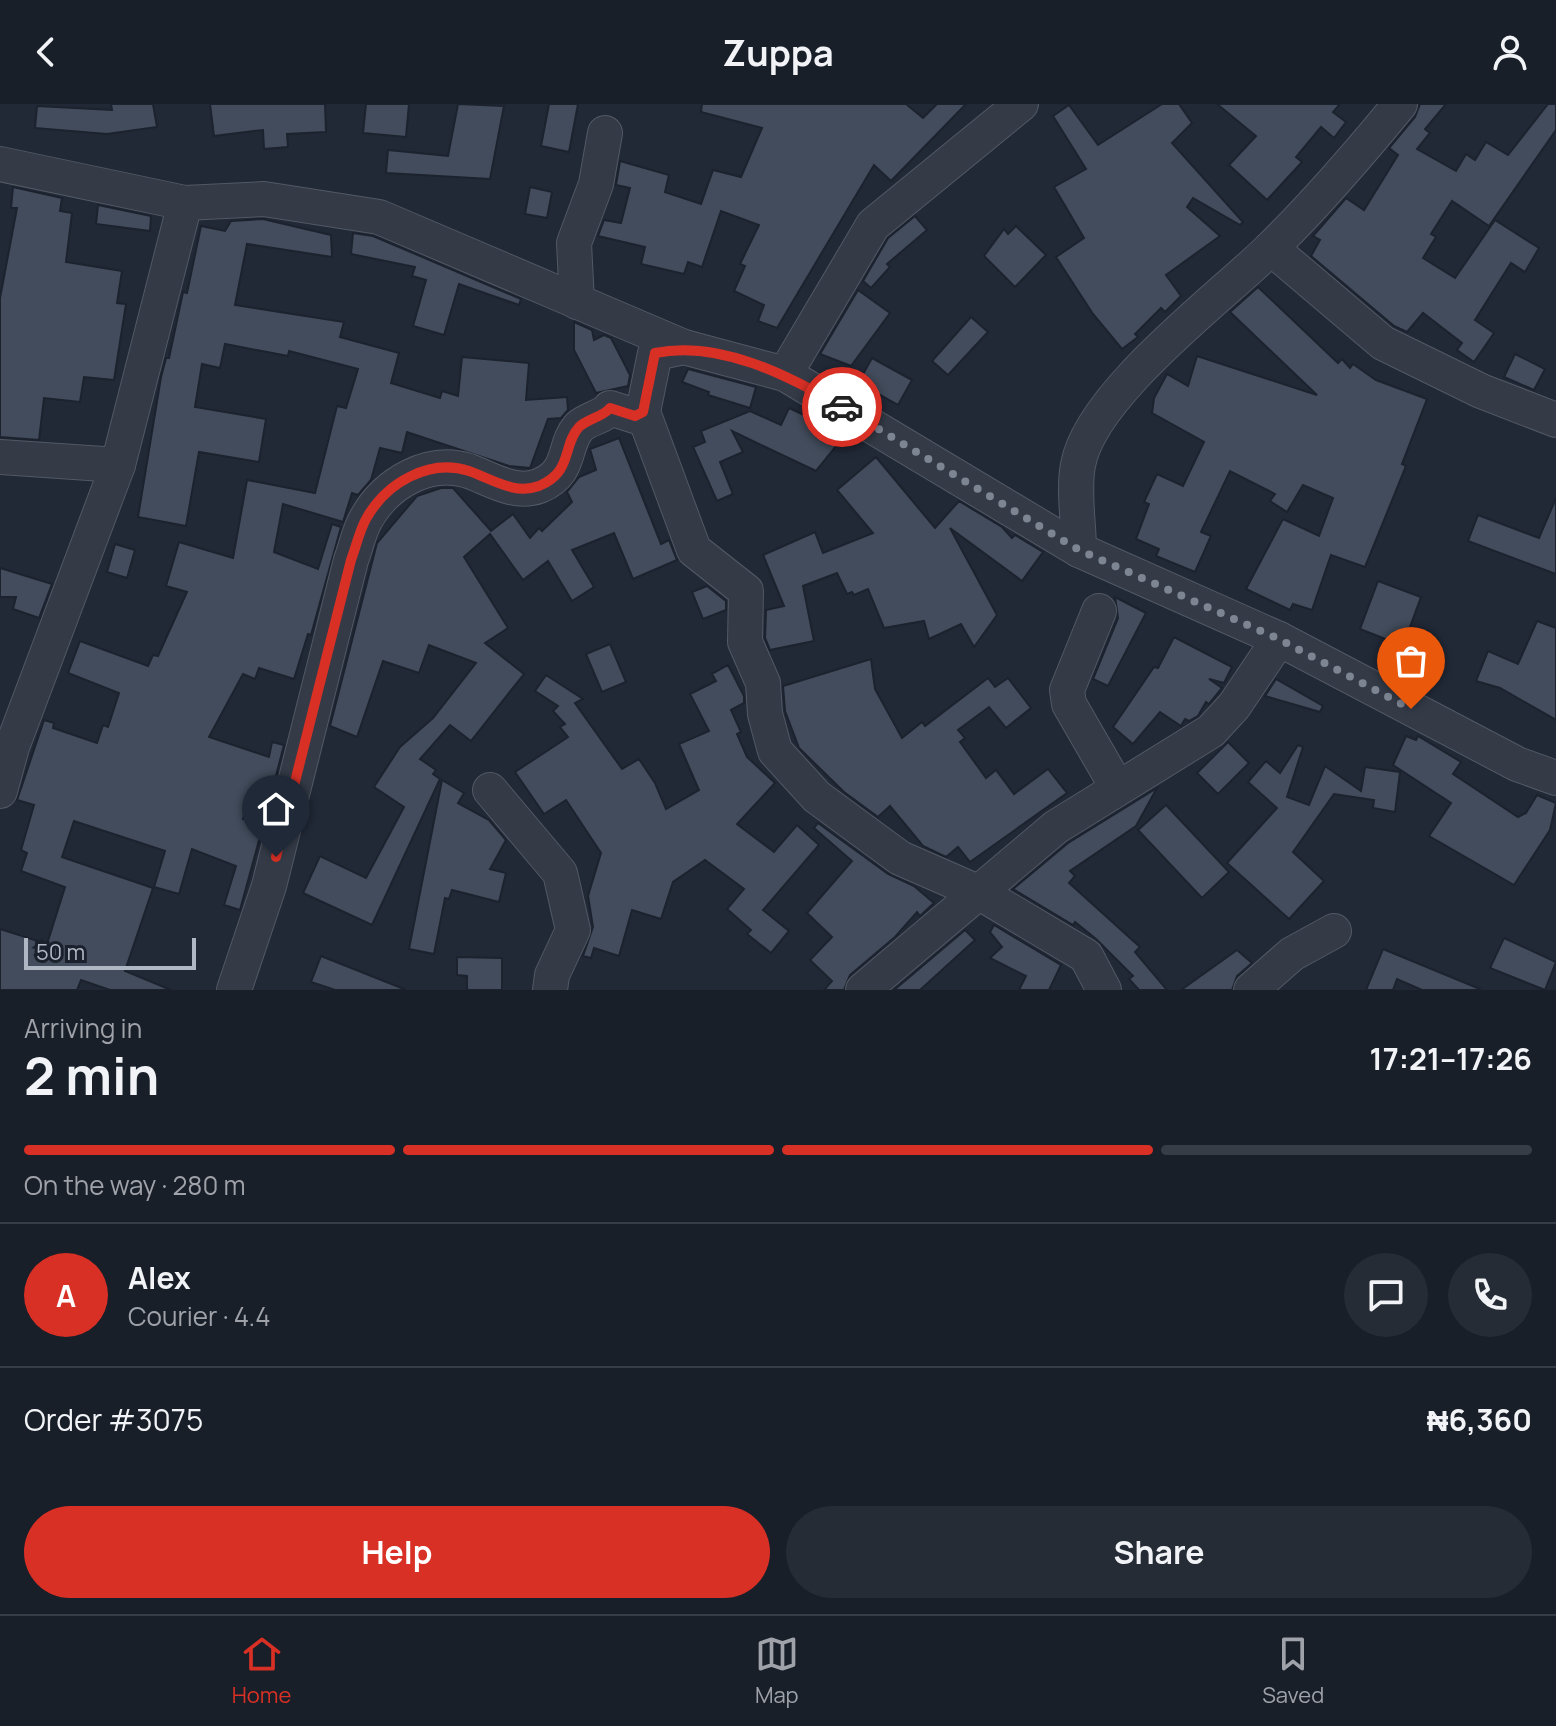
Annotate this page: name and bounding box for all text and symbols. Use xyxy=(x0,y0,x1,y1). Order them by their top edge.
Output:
text: Zuppa xyxy=(722,28,834,77)
icon: back xyxy=(24,30,68,74)
icon: person xyxy=(1488,30,1532,74)
courier xyxy=(802,367,882,447)
icon: car xyxy=(820,385,864,429)
pin xyxy=(1377,627,1445,709)
icon: bag xyxy=(1389,639,1433,683)
pin xyxy=(242,775,310,857)
icon: home xyxy=(254,787,298,831)
scale bar xyxy=(24,934,196,970)
text: 50 m xyxy=(36,937,85,967)
text: Arriving in xyxy=(24,1010,142,1046)
text: 17:21–17:26 xyxy=(1370,1038,1532,1079)
text: 2 min xyxy=(24,1040,159,1111)
text: On the way · 280 m xyxy=(24,1167,246,1203)
button: chat xyxy=(1344,1253,1428,1337)
button: phone xyxy=(1448,1253,1532,1337)
text: Alex xyxy=(128,1257,191,1298)
text: A xyxy=(56,1275,76,1316)
text: Courier · 4.4 xyxy=(128,1298,270,1334)
text: Order #3075 xyxy=(24,1399,203,1440)
text: ₦6,360 xyxy=(1427,1399,1532,1440)
button: Help xyxy=(24,1506,770,1598)
button: Share xyxy=(786,1506,1532,1598)
tab: Home xyxy=(232,1632,291,1710)
tab: Map xyxy=(755,1632,799,1710)
tab: Saved xyxy=(1262,1632,1324,1710)

